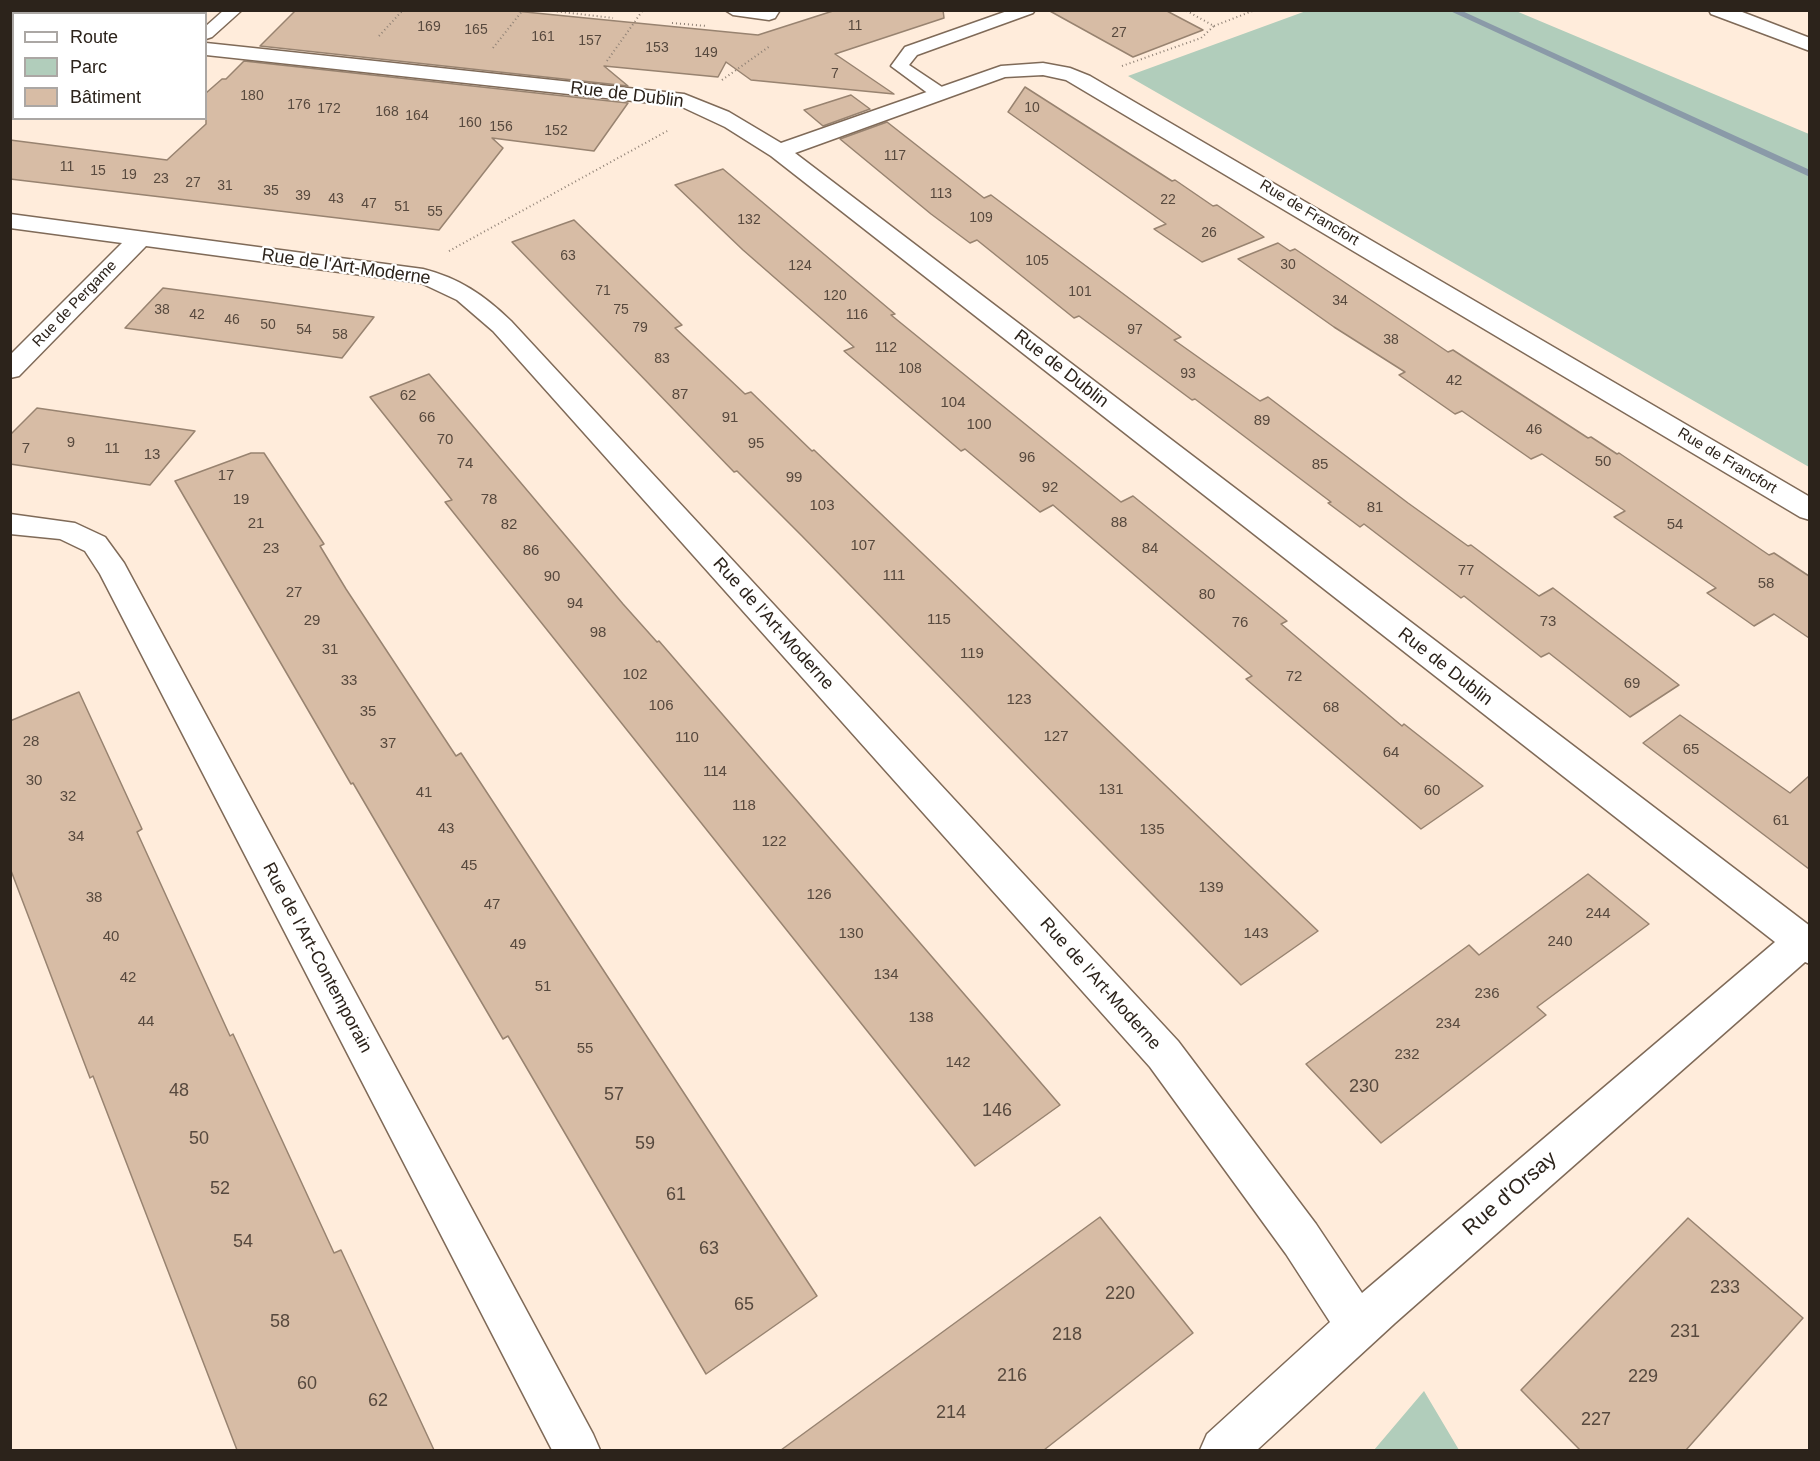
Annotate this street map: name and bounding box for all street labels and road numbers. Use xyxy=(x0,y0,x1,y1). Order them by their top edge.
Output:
street label: Rue de Dublin xyxy=(569,77,685,113)
street label: Rue de Francfort xyxy=(1256,176,1362,250)
street label: Rue de l'Art-Moderne xyxy=(260,244,432,290)
street label: Rue de Pergame xyxy=(29,257,121,351)
street label: Rue de Dublin xyxy=(1009,325,1113,413)
street label: Rue de Francfort xyxy=(1674,424,1780,498)
street label: Rue de l'Art-Moderne xyxy=(708,553,838,695)
street label: Rue de Dublin xyxy=(1393,623,1497,711)
street label: Rue de l'Art-Contemporain xyxy=(258,859,376,1057)
street label: Rue de l'Art-Moderne xyxy=(1035,913,1165,1055)
street label: Rue d'Orsay xyxy=(1458,1146,1562,1242)

